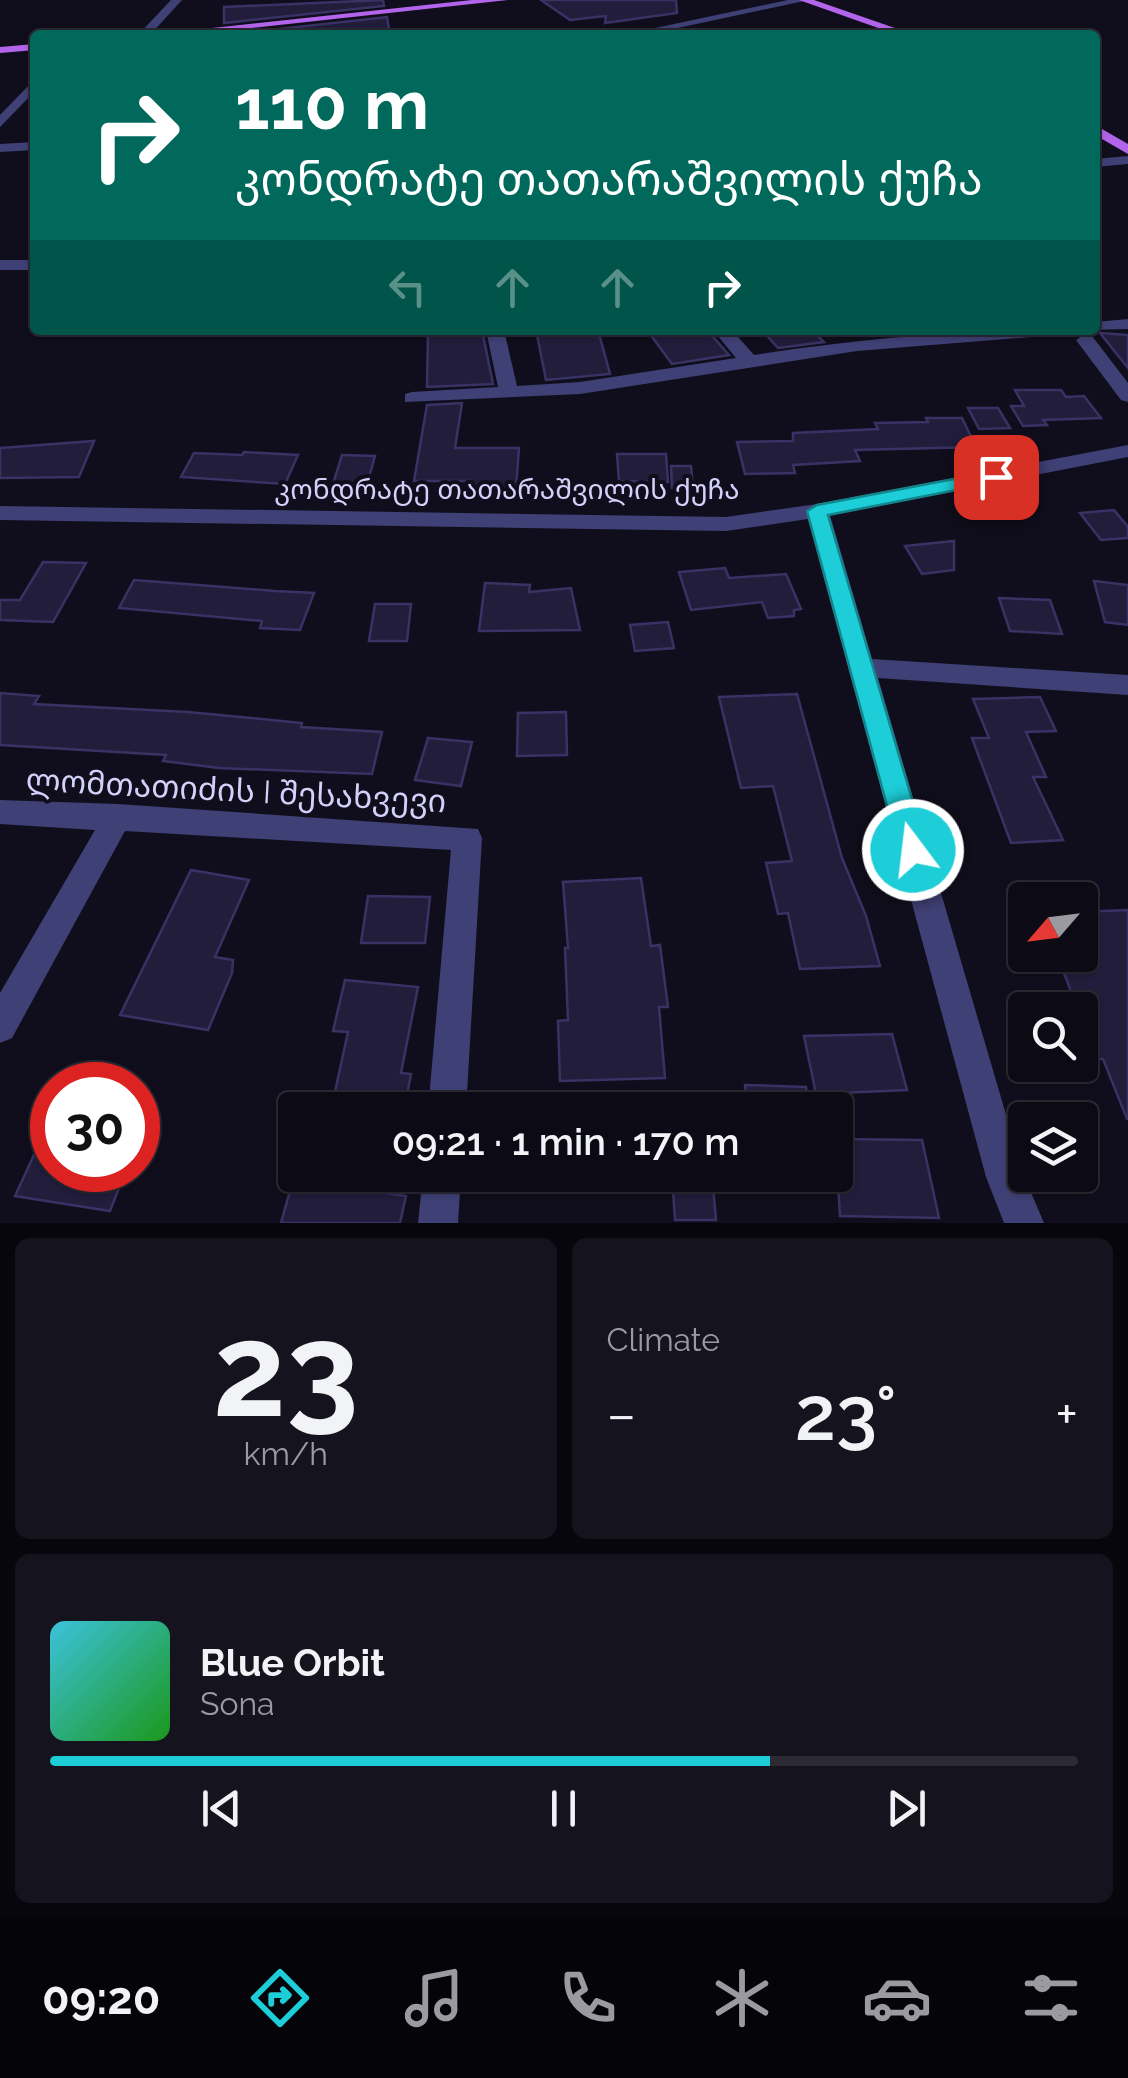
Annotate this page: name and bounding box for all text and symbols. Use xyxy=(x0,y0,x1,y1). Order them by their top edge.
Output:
text: 110 m xyxy=(235,63,429,145)
icon: right xyxy=(70,70,200,200)
text: კონდრატე თათარაშვილის ქუჩა xyxy=(235,153,983,206)
icon: left xyxy=(380,260,435,315)
icon: ahead xyxy=(485,260,540,315)
icon: ahead xyxy=(590,260,645,315)
icon: right xyxy=(695,260,750,315)
pin xyxy=(954,435,1039,520)
icon: arrive xyxy=(969,450,1024,505)
street label: კონდრატე თათარაშვილის ქუჩა xyxy=(274,473,740,506)
street label: ლომთათიძის I შესახვევი xyxy=(25,761,447,821)
position arrow xyxy=(861,798,965,902)
north arrow xyxy=(1008,882,1098,972)
map controls xyxy=(1008,882,1098,1192)
button: search xyxy=(1008,992,1098,1082)
speed limit sign: 30 xyxy=(30,1062,160,1192)
button: layers xyxy=(1008,1102,1098,1192)
text: 09:21 · 1 min · 170 m xyxy=(392,1119,739,1164)
text: 23 xyxy=(213,1294,359,1446)
text: Climate xyxy=(607,1321,720,1358)
text: 23° xyxy=(795,1369,897,1458)
text: − xyxy=(607,1382,636,1447)
text: + xyxy=(1055,1382,1078,1447)
text: km/h xyxy=(244,1435,328,1472)
text: Blue Orbit xyxy=(200,1640,385,1685)
text: Sona xyxy=(200,1685,275,1722)
icon: previous xyxy=(194,1781,249,1836)
icon: pause xyxy=(536,1781,591,1836)
icon: next xyxy=(879,1781,934,1836)
icon: directions xyxy=(245,1963,315,2033)
icon: music xyxy=(399,1963,469,2033)
icon: phone xyxy=(553,1963,623,2033)
icon: climate xyxy=(707,1963,777,2033)
icon: car xyxy=(862,1963,932,2033)
icon: filters xyxy=(1016,1963,1086,2033)
text: 09:20 xyxy=(42,1972,160,2025)

